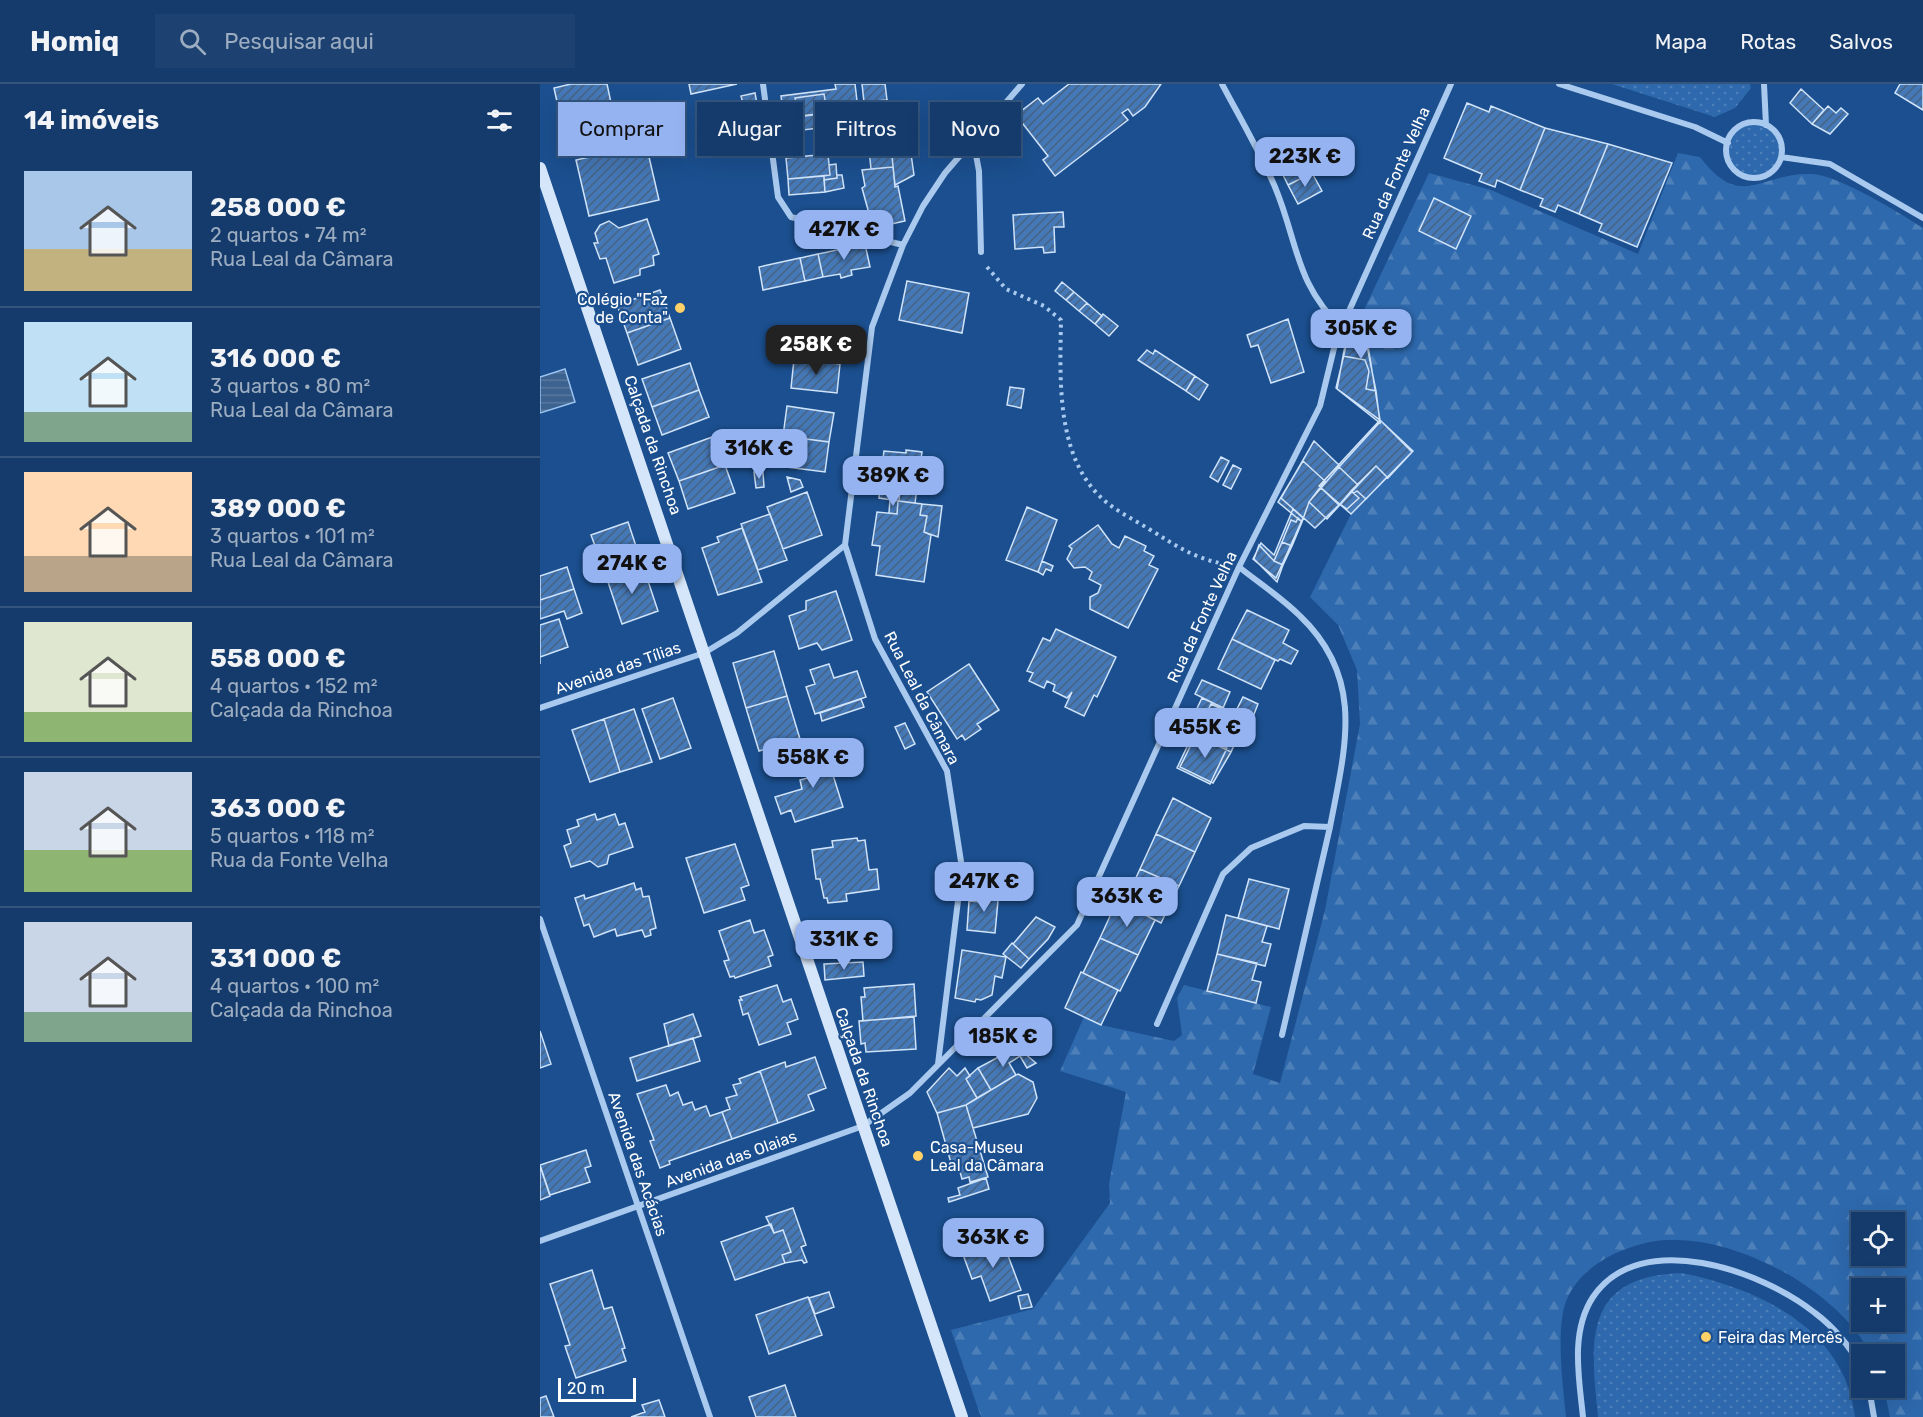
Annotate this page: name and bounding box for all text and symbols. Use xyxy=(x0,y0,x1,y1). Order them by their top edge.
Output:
search box xyxy=(155,14,575,68)
text: Homiq xyxy=(30,25,119,58)
icon: search xyxy=(176,25,209,58)
text: Pesquisar aqui xyxy=(224,28,374,55)
text: Mapa xyxy=(1655,29,1707,54)
text: Rotas xyxy=(1740,29,1796,54)
text: Salvos xyxy=(1829,29,1893,54)
chip: Comprar xyxy=(558,102,685,156)
chip: Alugar xyxy=(697,102,803,156)
chip: Filtros xyxy=(815,102,918,156)
chip: Novo xyxy=(930,102,1021,156)
icon: filters xyxy=(483,104,516,137)
street label: Rua da Fonte Velha xyxy=(1358,104,1434,242)
text: 14 imóveis xyxy=(24,105,159,136)
pin: 223K € xyxy=(1256,137,1354,188)
text: 223K € xyxy=(1269,144,1341,168)
text: 258 000 € xyxy=(210,192,346,223)
icon: home xyxy=(72,195,144,267)
pin: 427K € xyxy=(795,210,893,261)
text: 427K € xyxy=(808,217,880,241)
text: 2 quartos · 74 m² xyxy=(210,223,367,247)
text: Rua Leal da Câmara xyxy=(210,247,394,271)
place label: Colégio "Faz de Conta" xyxy=(577,290,668,327)
marker: Colégio "Faz de Conta" xyxy=(673,301,687,315)
pin: 305K € xyxy=(1312,309,1410,360)
text: 305K € xyxy=(1325,316,1397,340)
pin: 258K € xyxy=(767,325,865,376)
text: 258K € xyxy=(780,332,852,356)
text: 316 000 € xyxy=(210,343,341,374)
icon: home xyxy=(72,346,144,418)
street label: Calçada da Rinchoa xyxy=(620,373,686,517)
text: 3 quartos · 80 m² xyxy=(210,374,370,398)
text: Rua Leal da Câmara xyxy=(210,398,394,422)
pin: 316K € xyxy=(710,429,808,480)
text: 316K € xyxy=(725,436,794,460)
pin: 389K € xyxy=(844,456,942,507)
text: 389K € xyxy=(857,463,929,487)
text: 389 000 € xyxy=(210,493,346,524)
icon: home xyxy=(72,496,144,568)
text: 3 quartos · 101 m² xyxy=(210,524,375,548)
pin: 274K € xyxy=(583,544,681,595)
text: Rua Leal da Câmara xyxy=(210,548,394,572)
street label: Rua da Fonte Velha xyxy=(1163,548,1241,686)
text: 274K € xyxy=(597,551,667,575)
street label: Rua Leal da Câmara xyxy=(880,628,964,768)
street label: Avenida das Tílias xyxy=(553,638,683,698)
text: 558 000 € xyxy=(210,643,346,674)
icon: home xyxy=(72,646,144,718)
text: 4 quartos · 152 m² xyxy=(210,674,378,698)
text: Calçada da Rinchoa xyxy=(210,698,393,722)
pin: 455K € xyxy=(1156,708,1254,759)
text: 455K € xyxy=(1169,715,1241,739)
pin: 558K € xyxy=(764,738,862,789)
text: 558K € xyxy=(777,745,849,769)
text: 363 000 € xyxy=(210,793,346,824)
icon: home xyxy=(72,796,144,868)
text: 5 quartos · 118 m² xyxy=(210,824,375,848)
text: Rua da Fonte Velha xyxy=(210,848,389,872)
pin: 247K € xyxy=(935,862,1033,913)
text: 247K € xyxy=(949,869,1019,893)
pin: 363K € xyxy=(1078,877,1176,928)
text: 363K € xyxy=(1091,884,1163,908)
pin: 331K € xyxy=(795,920,893,971)
text: 331K € xyxy=(809,927,879,951)
text: 331 000 € xyxy=(210,943,341,974)
icon: home xyxy=(72,946,144,1018)
text: 4 quartos · 100 m² xyxy=(210,974,379,998)
text: Calçada da Rinchoa xyxy=(210,998,393,1022)
street label: Calçada da Rinchoa xyxy=(831,1005,897,1149)
pin: 185K € xyxy=(954,1017,1052,1068)
text: 185K € xyxy=(968,1024,1038,1048)
street label: Avenida das Acácias xyxy=(604,1089,672,1239)
street label: Avenida das Olaias xyxy=(663,1126,799,1192)
place label: Casa-Museu Leal da Câmara xyxy=(930,1138,1044,1175)
marker: Casa-Museu Leal da Câmara xyxy=(911,1149,925,1163)
map controls xyxy=(1851,1212,1905,1398)
button: locate xyxy=(1851,1212,1905,1266)
pin: 363K € xyxy=(944,1218,1042,1269)
text: 363K € xyxy=(957,1225,1029,1249)
button: + xyxy=(1851,1278,1905,1332)
place label: Feira das Mercês xyxy=(1718,1328,1843,1347)
marker: Feira das Mercês xyxy=(1699,1330,1713,1344)
button: − xyxy=(1851,1344,1905,1398)
scale bar xyxy=(558,1375,636,1402)
text: 20 m xyxy=(567,1379,605,1398)

